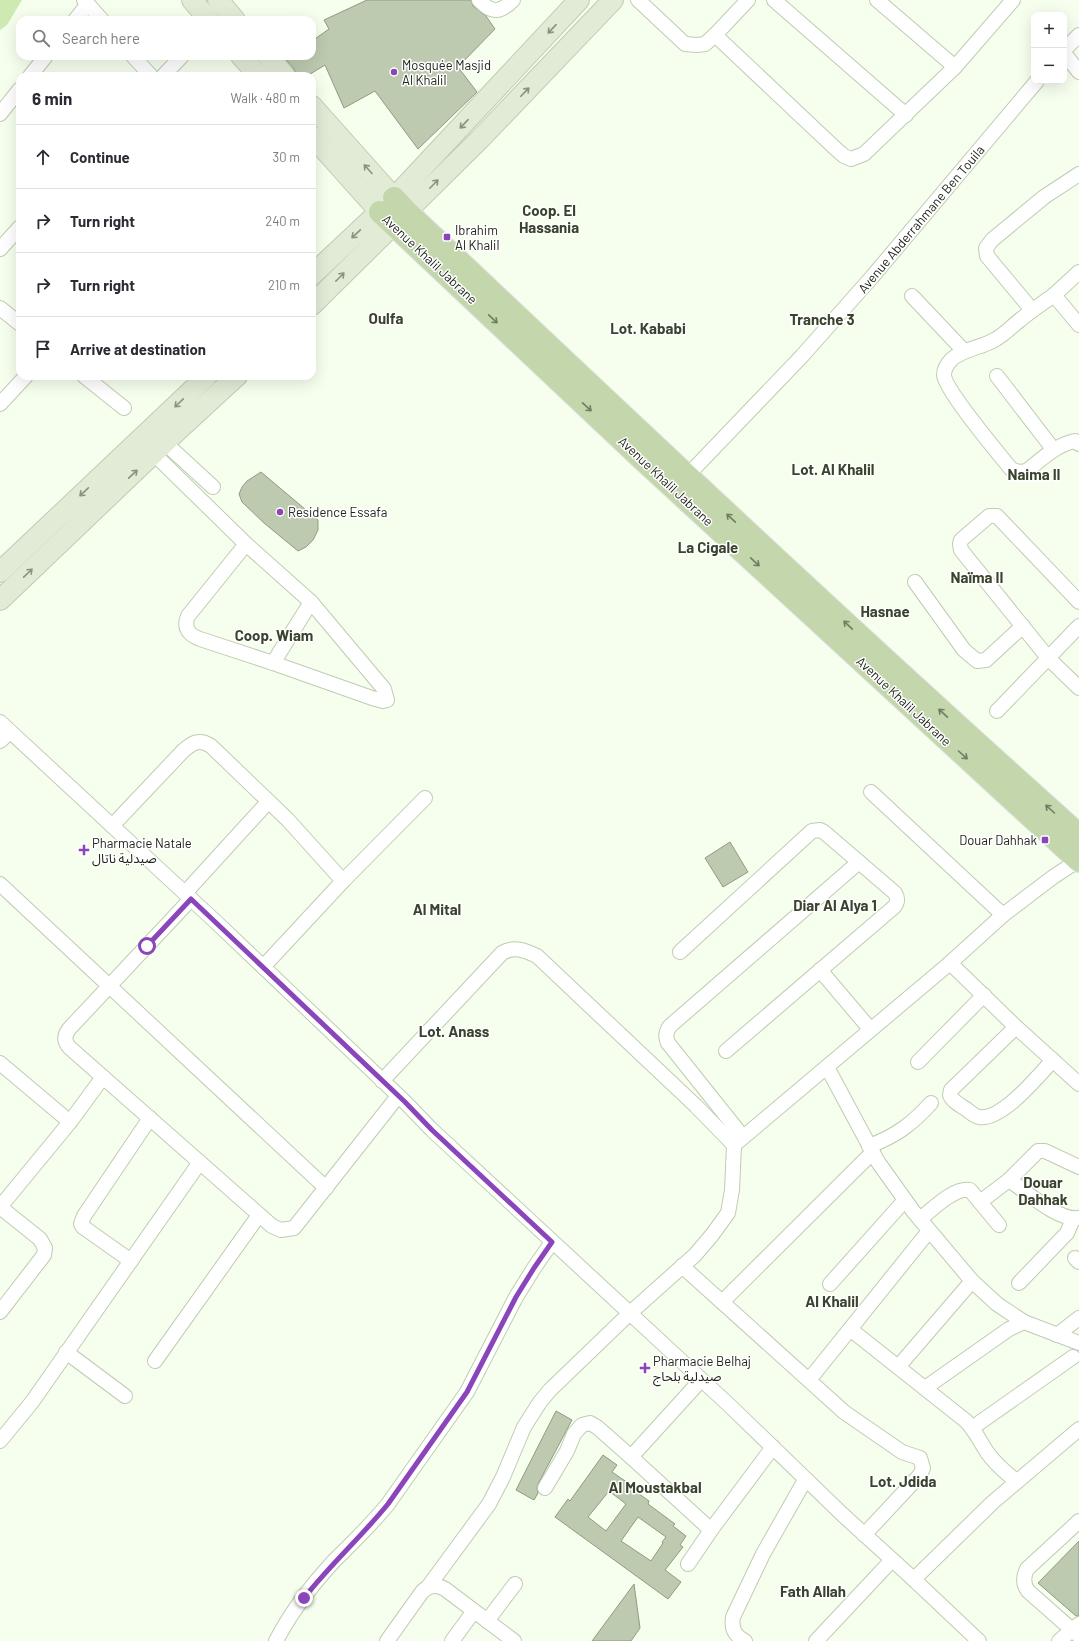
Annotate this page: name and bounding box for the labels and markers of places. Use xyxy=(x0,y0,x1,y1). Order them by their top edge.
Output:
place label: Mosquée Masjid Al Khalil xyxy=(402,57,491,88)
marker: Mosquée Masjid Al Khalil xyxy=(389,67,399,77)
place label: Ibrahim Al Khalil xyxy=(455,222,499,253)
marker: Ibrahim Al Khalil xyxy=(442,232,452,242)
place label: Residence Essafa xyxy=(288,504,387,520)
marker: Residence Essafa xyxy=(275,507,285,517)
place label: Douar Dahhak xyxy=(959,832,1037,848)
place label: Pharmacie Natale صيدلية ناتال xyxy=(92,835,192,867)
marker: Douar Dahhak xyxy=(1040,835,1050,845)
marker: Pharmacie Natale صيدلية ناتال xyxy=(79,845,89,855)
place label: Pharmacie Belhaj صيدلية بلحاج xyxy=(653,1353,751,1387)
marker: Pharmacie Belhaj صيدلية بلحاج xyxy=(640,1363,650,1373)

